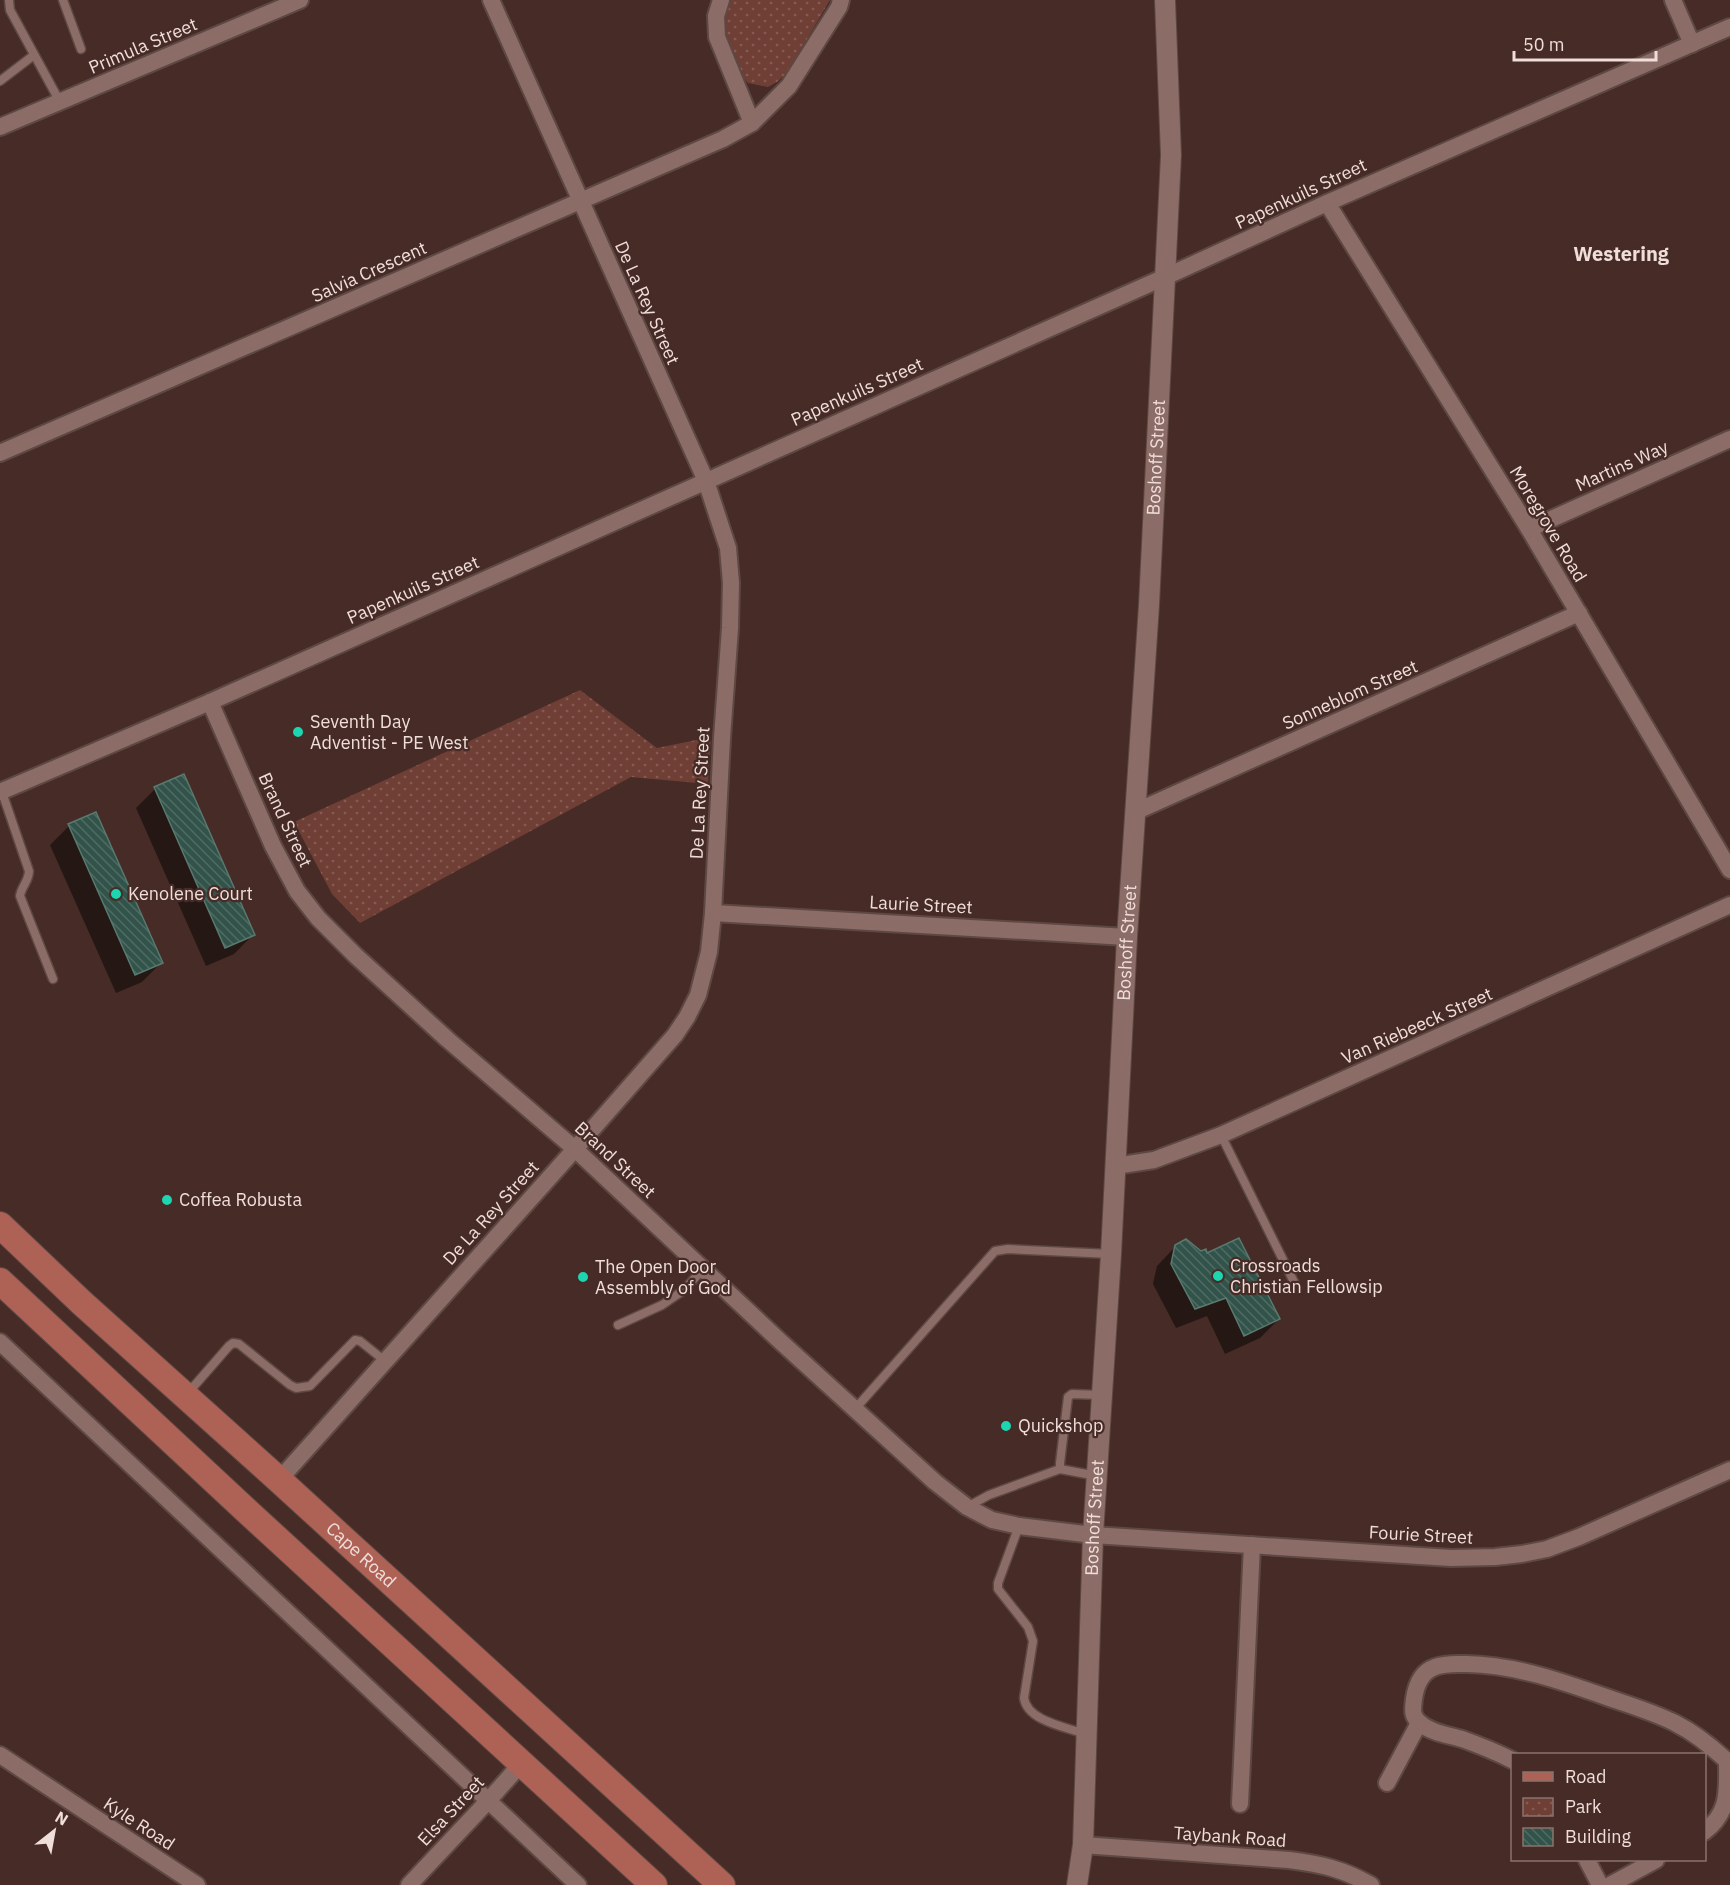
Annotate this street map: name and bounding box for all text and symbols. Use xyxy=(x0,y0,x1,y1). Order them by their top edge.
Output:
street label: Primula Street xyxy=(85,12,201,79)
scale bar xyxy=(1514,24,1656,62)
text: 50 m xyxy=(1523,33,1565,56)
street label: Papenkuils Street xyxy=(1231,153,1370,234)
street label: Salvia Crescent xyxy=(308,236,430,307)
street label: De La Rey Street xyxy=(610,237,685,368)
district label: Westering xyxy=(1573,240,1670,267)
street label: Papenkuils Street xyxy=(787,352,926,431)
street label: Boshoff Street xyxy=(1141,399,1170,516)
street label: Martins Way xyxy=(1572,435,1672,496)
street label: Moregrove Road xyxy=(1505,462,1592,586)
street label: Papenkuils Street xyxy=(343,550,482,629)
street label: Sonneblom Street xyxy=(1279,654,1421,735)
place label: Seventh Day Adventist - PE West xyxy=(310,710,469,754)
marker: Seventh Day Adventist - PE West xyxy=(291,725,305,739)
street label: De La Rey Street xyxy=(685,726,714,860)
street label: Brand Street xyxy=(253,769,317,871)
place label: Kenolene Court xyxy=(128,882,253,905)
street label: Boshoff Street xyxy=(1112,884,1141,1001)
marker: Kenolene Court xyxy=(109,887,123,901)
street label: Laurie Street xyxy=(869,890,973,919)
street label: Van Riebeeck Street xyxy=(1338,982,1496,1069)
street label: Brand Street xyxy=(570,1116,661,1203)
street label: De La Rey Street xyxy=(438,1156,544,1270)
place label: Coffea Robusta xyxy=(179,1188,302,1211)
marker: Coffea Robusta xyxy=(160,1193,174,1207)
place label: Crossroads Christian Fellowsip xyxy=(1230,1254,1383,1298)
place label: The Open Door Assembly of God xyxy=(595,1255,731,1299)
marker: Crossroads Christian Fellowsip xyxy=(1211,1269,1225,1283)
marker: The Open Door Assembly of God xyxy=(576,1270,590,1284)
place label: Quickshop xyxy=(1018,1414,1103,1437)
marker: Quickshop xyxy=(999,1419,1013,1433)
street label: Boshoff Street xyxy=(1080,1459,1109,1576)
street label: Cape Road xyxy=(321,1517,401,1592)
street label: Fourie Street xyxy=(1368,1520,1474,1549)
legend xyxy=(1511,1753,1706,1861)
text: Road xyxy=(1565,1765,1606,1788)
street label: Elsa Street xyxy=(412,1771,489,1850)
street label: Kyle Road xyxy=(99,1792,179,1855)
text: Park xyxy=(1565,1795,1602,1818)
north arrow xyxy=(24,1801,84,1861)
text: N xyxy=(52,1807,72,1830)
street label: Taybank Road xyxy=(1173,1821,1287,1852)
text: Building xyxy=(1565,1825,1632,1848)

